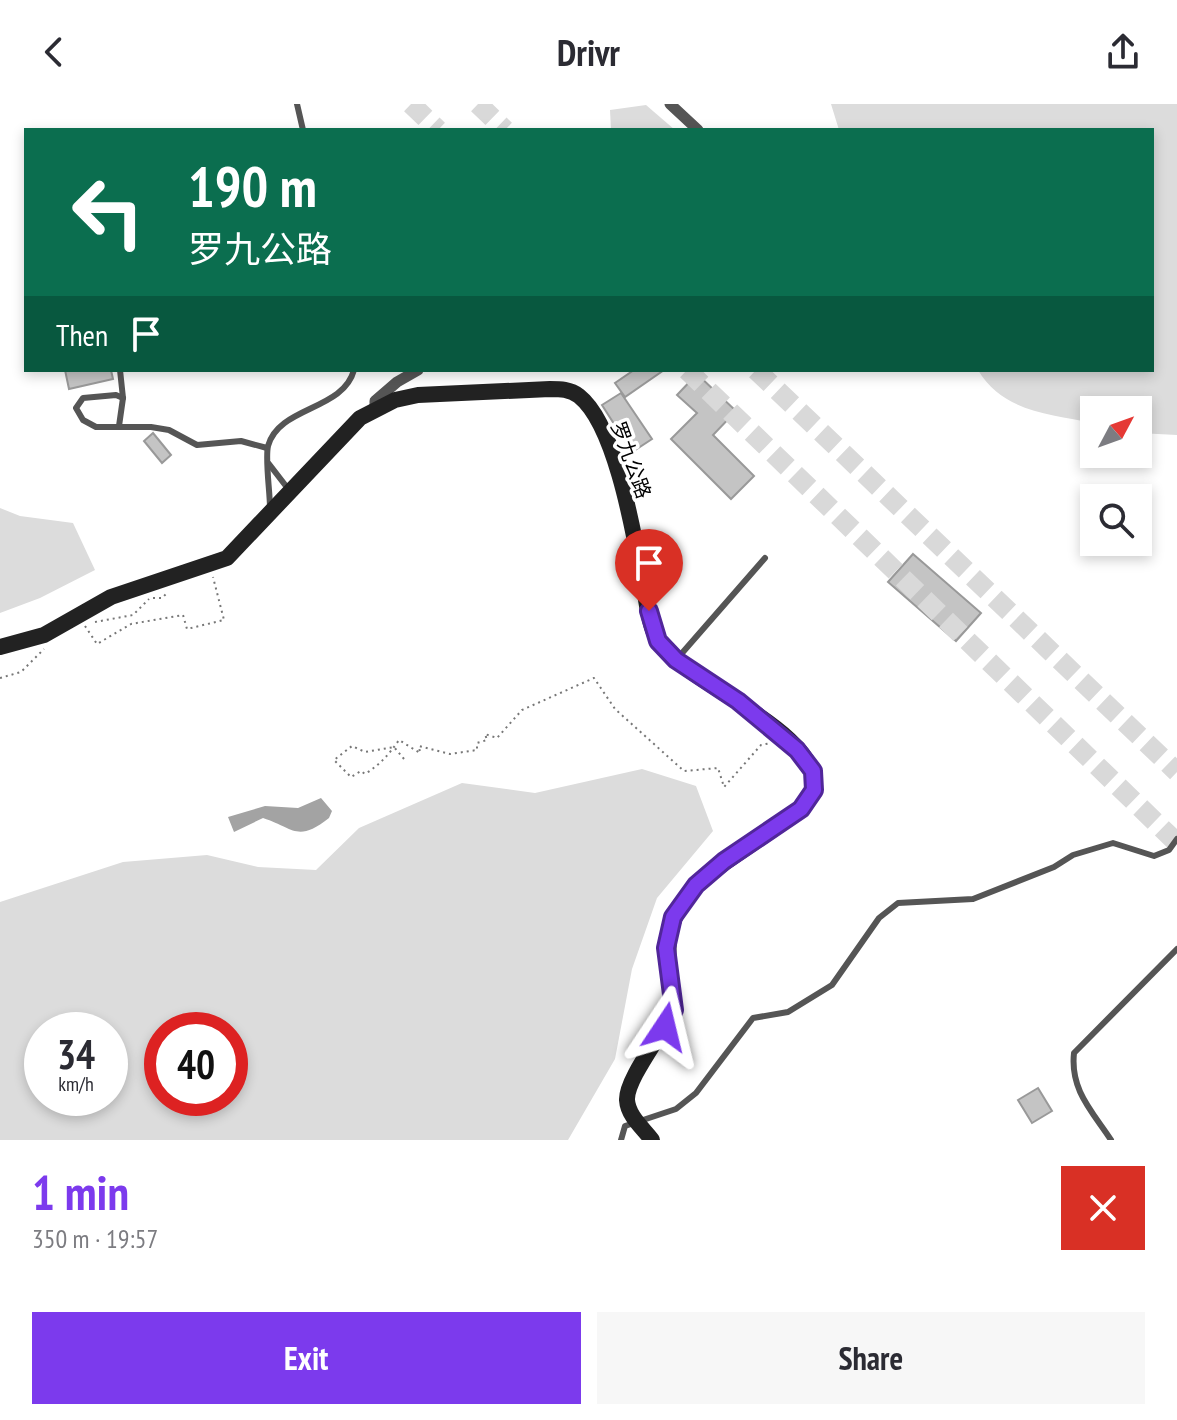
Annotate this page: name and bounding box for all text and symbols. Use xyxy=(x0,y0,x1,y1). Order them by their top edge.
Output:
text: Drivr xyxy=(557,29,620,76)
icon: back xyxy=(32,30,76,74)
icon: share xyxy=(1101,30,1145,74)
text: 190 m xyxy=(188,150,317,222)
icon: left xyxy=(56,160,160,264)
text: 罗九公路 xyxy=(188,225,332,272)
icon: arrive xyxy=(124,312,168,356)
text: Then xyxy=(56,315,108,354)
north arrow xyxy=(1080,396,1152,468)
map controls xyxy=(1080,396,1152,556)
street label: 罗九公路 xyxy=(605,418,657,502)
button: search xyxy=(1080,484,1152,556)
pin xyxy=(615,529,683,611)
icon: arrive xyxy=(627,541,671,585)
position arrow xyxy=(623,985,707,1069)
speed limit sign: 40 xyxy=(144,1012,248,1116)
text: 34 xyxy=(57,1028,95,1080)
text: km/h xyxy=(58,1071,94,1097)
text: 1 min xyxy=(32,1161,129,1223)
button: close xyxy=(1061,1166,1145,1250)
text: 350 m · 19:57 xyxy=(32,1222,158,1255)
button: Exit xyxy=(32,1312,581,1404)
button: Share xyxy=(597,1312,1145,1404)

